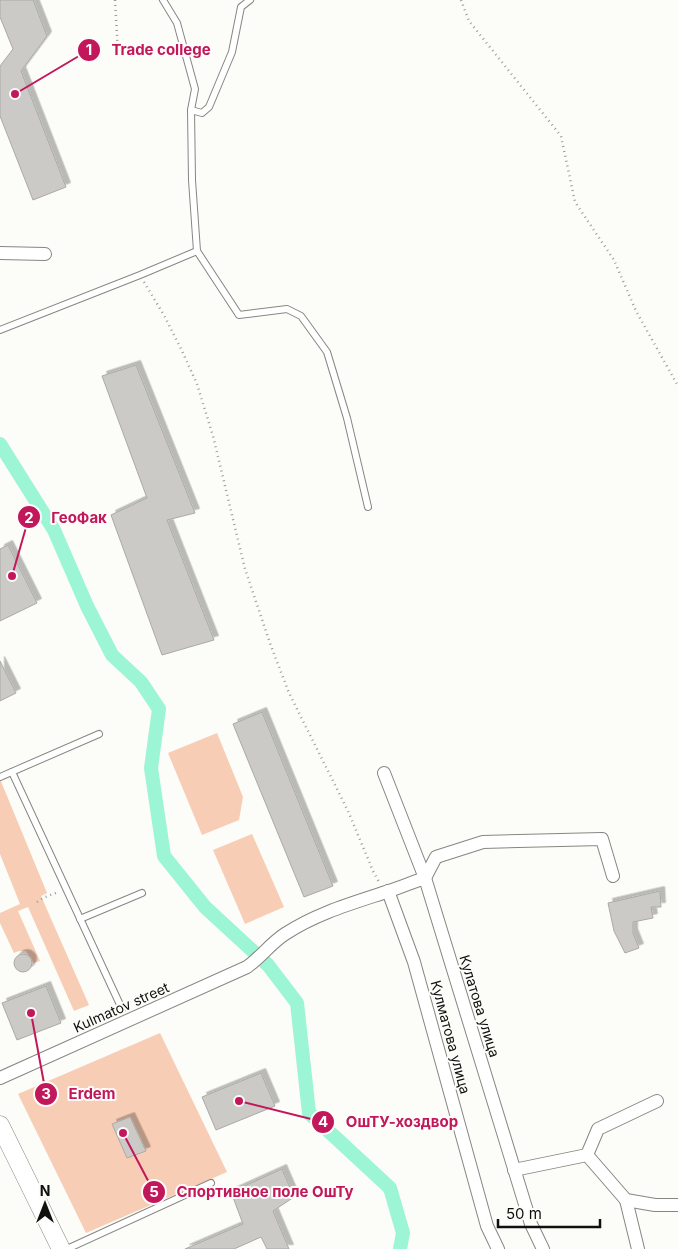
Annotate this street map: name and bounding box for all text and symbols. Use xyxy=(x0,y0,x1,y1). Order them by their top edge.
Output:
callout: Trade college xyxy=(77,35,221,65)
text: 1 xyxy=(86,40,92,59)
text: Trade college xyxy=(111,40,211,59)
callout: ГеоФак xyxy=(16,502,117,532)
text: 2 xyxy=(24,508,34,527)
text: ГеоФак xyxy=(51,508,107,527)
street label: Кулатова улица xyxy=(456,953,504,1059)
street label: Kulmatov street xyxy=(70,978,172,1036)
street label: Кулматова улица xyxy=(428,978,474,1096)
callout: Erdem xyxy=(33,1079,125,1109)
text: 3 xyxy=(41,1084,51,1103)
text: Erdem xyxy=(69,1084,115,1103)
callout: ОшТУ-хоздвор xyxy=(311,1107,468,1137)
text: 4 xyxy=(318,1112,328,1131)
text: ОшТУ-хоздвор xyxy=(346,1112,458,1131)
callout: Спортивное поле ОшТу xyxy=(141,1177,363,1207)
north arrow xyxy=(20,1179,70,1229)
text: N xyxy=(40,1182,50,1199)
text: 5 xyxy=(149,1182,159,1201)
text: Спортивное поле ОшТу xyxy=(176,1182,354,1201)
scale bar xyxy=(498,1196,600,1228)
text: 50 m xyxy=(506,1204,542,1223)

